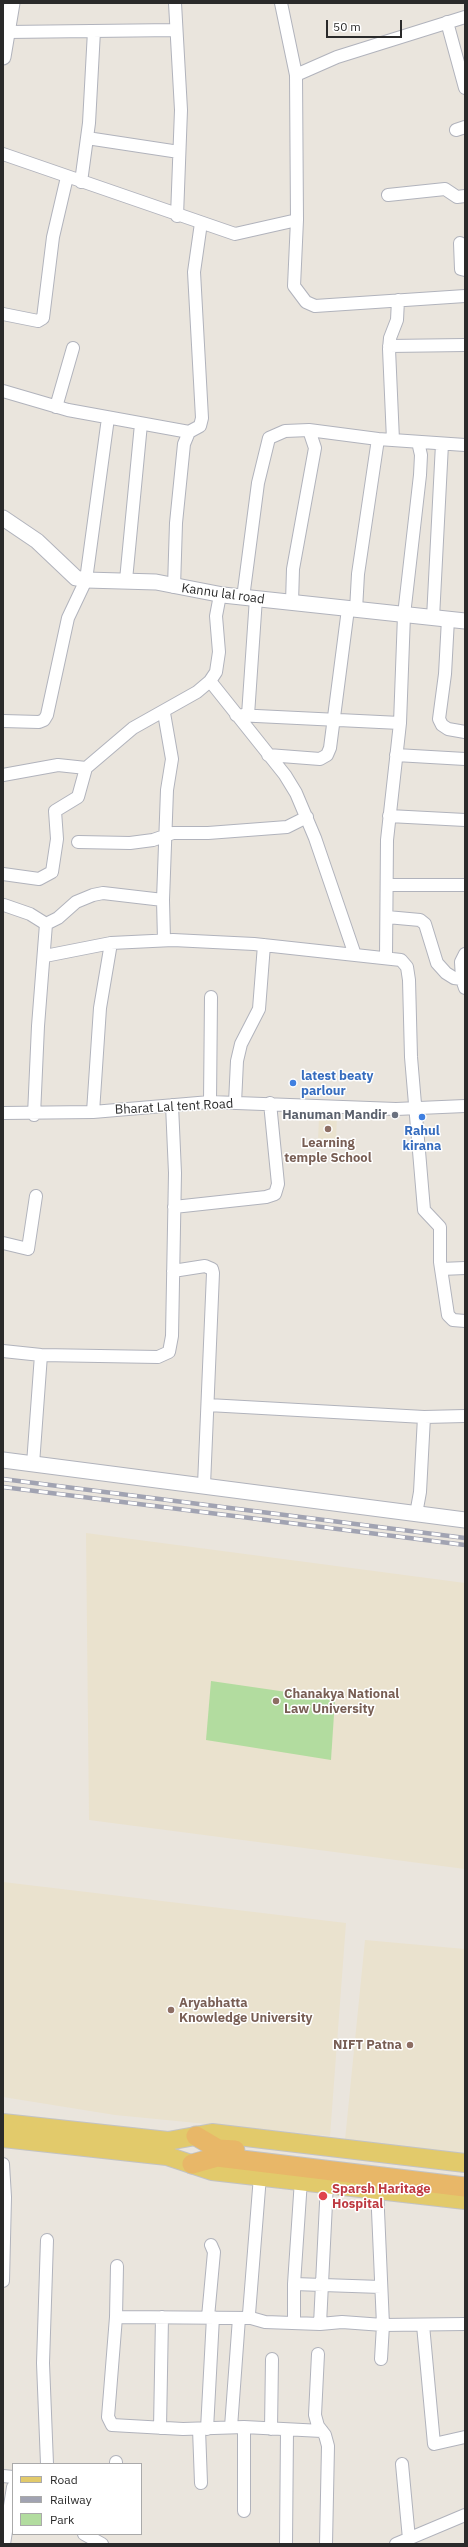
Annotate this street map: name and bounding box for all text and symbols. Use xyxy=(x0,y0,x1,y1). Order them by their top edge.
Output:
scale bar xyxy=(328,12,404,38)
text: 50 m xyxy=(333,19,361,34)
street label: Kannu lal road xyxy=(180,580,266,608)
place label: latest beaty parlour xyxy=(301,1068,373,1099)
marker: latest beaty parlour xyxy=(288,1078,298,1088)
street label: Bharat Lal tent Road xyxy=(114,1096,234,1118)
place label: Hanuman Mandir xyxy=(282,1107,387,1123)
marker: Hanuman Mandir xyxy=(390,1110,400,1120)
marker: Rahul kirana xyxy=(417,1112,427,1122)
place label: Rahul kirana xyxy=(403,1123,441,1154)
marker: Learning temple School xyxy=(323,1124,333,1134)
place label: Learning temple School xyxy=(284,1135,372,1166)
place label: Chanakya National Law University xyxy=(284,1686,399,1717)
marker: Chanakya National Law University xyxy=(271,1696,281,1706)
place label: Aryabhatta Knowledge University xyxy=(179,1995,313,2026)
marker: Aryabhatta Knowledge University xyxy=(166,2005,176,2015)
place label: NIFT Patna xyxy=(333,2037,402,2053)
marker: NIFT Patna xyxy=(405,2040,415,2050)
place label: Sparsh Haritage Hospital xyxy=(332,2181,431,2212)
marker: Sparsh Haritage Hospital xyxy=(317,2190,329,2202)
legend xyxy=(12,2463,142,2535)
text: Road xyxy=(50,2472,78,2487)
text: Railway xyxy=(50,2492,92,2507)
text: Park xyxy=(50,2512,74,2527)

